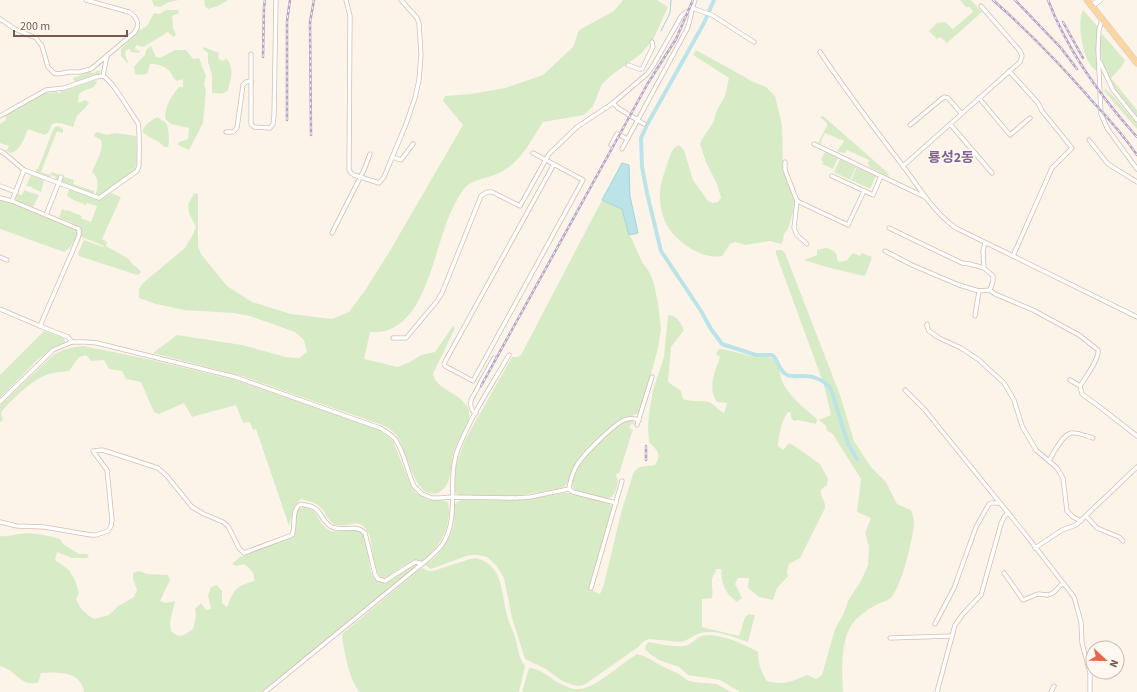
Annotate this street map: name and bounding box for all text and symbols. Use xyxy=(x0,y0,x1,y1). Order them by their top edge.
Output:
scale bar xyxy=(14,12,127,38)
text: 200 m xyxy=(20,18,50,35)
district label: 룡성2동 xyxy=(928,148,974,168)
north arrow xyxy=(1085,640,1125,680)
text: N xyxy=(1105,657,1122,670)

